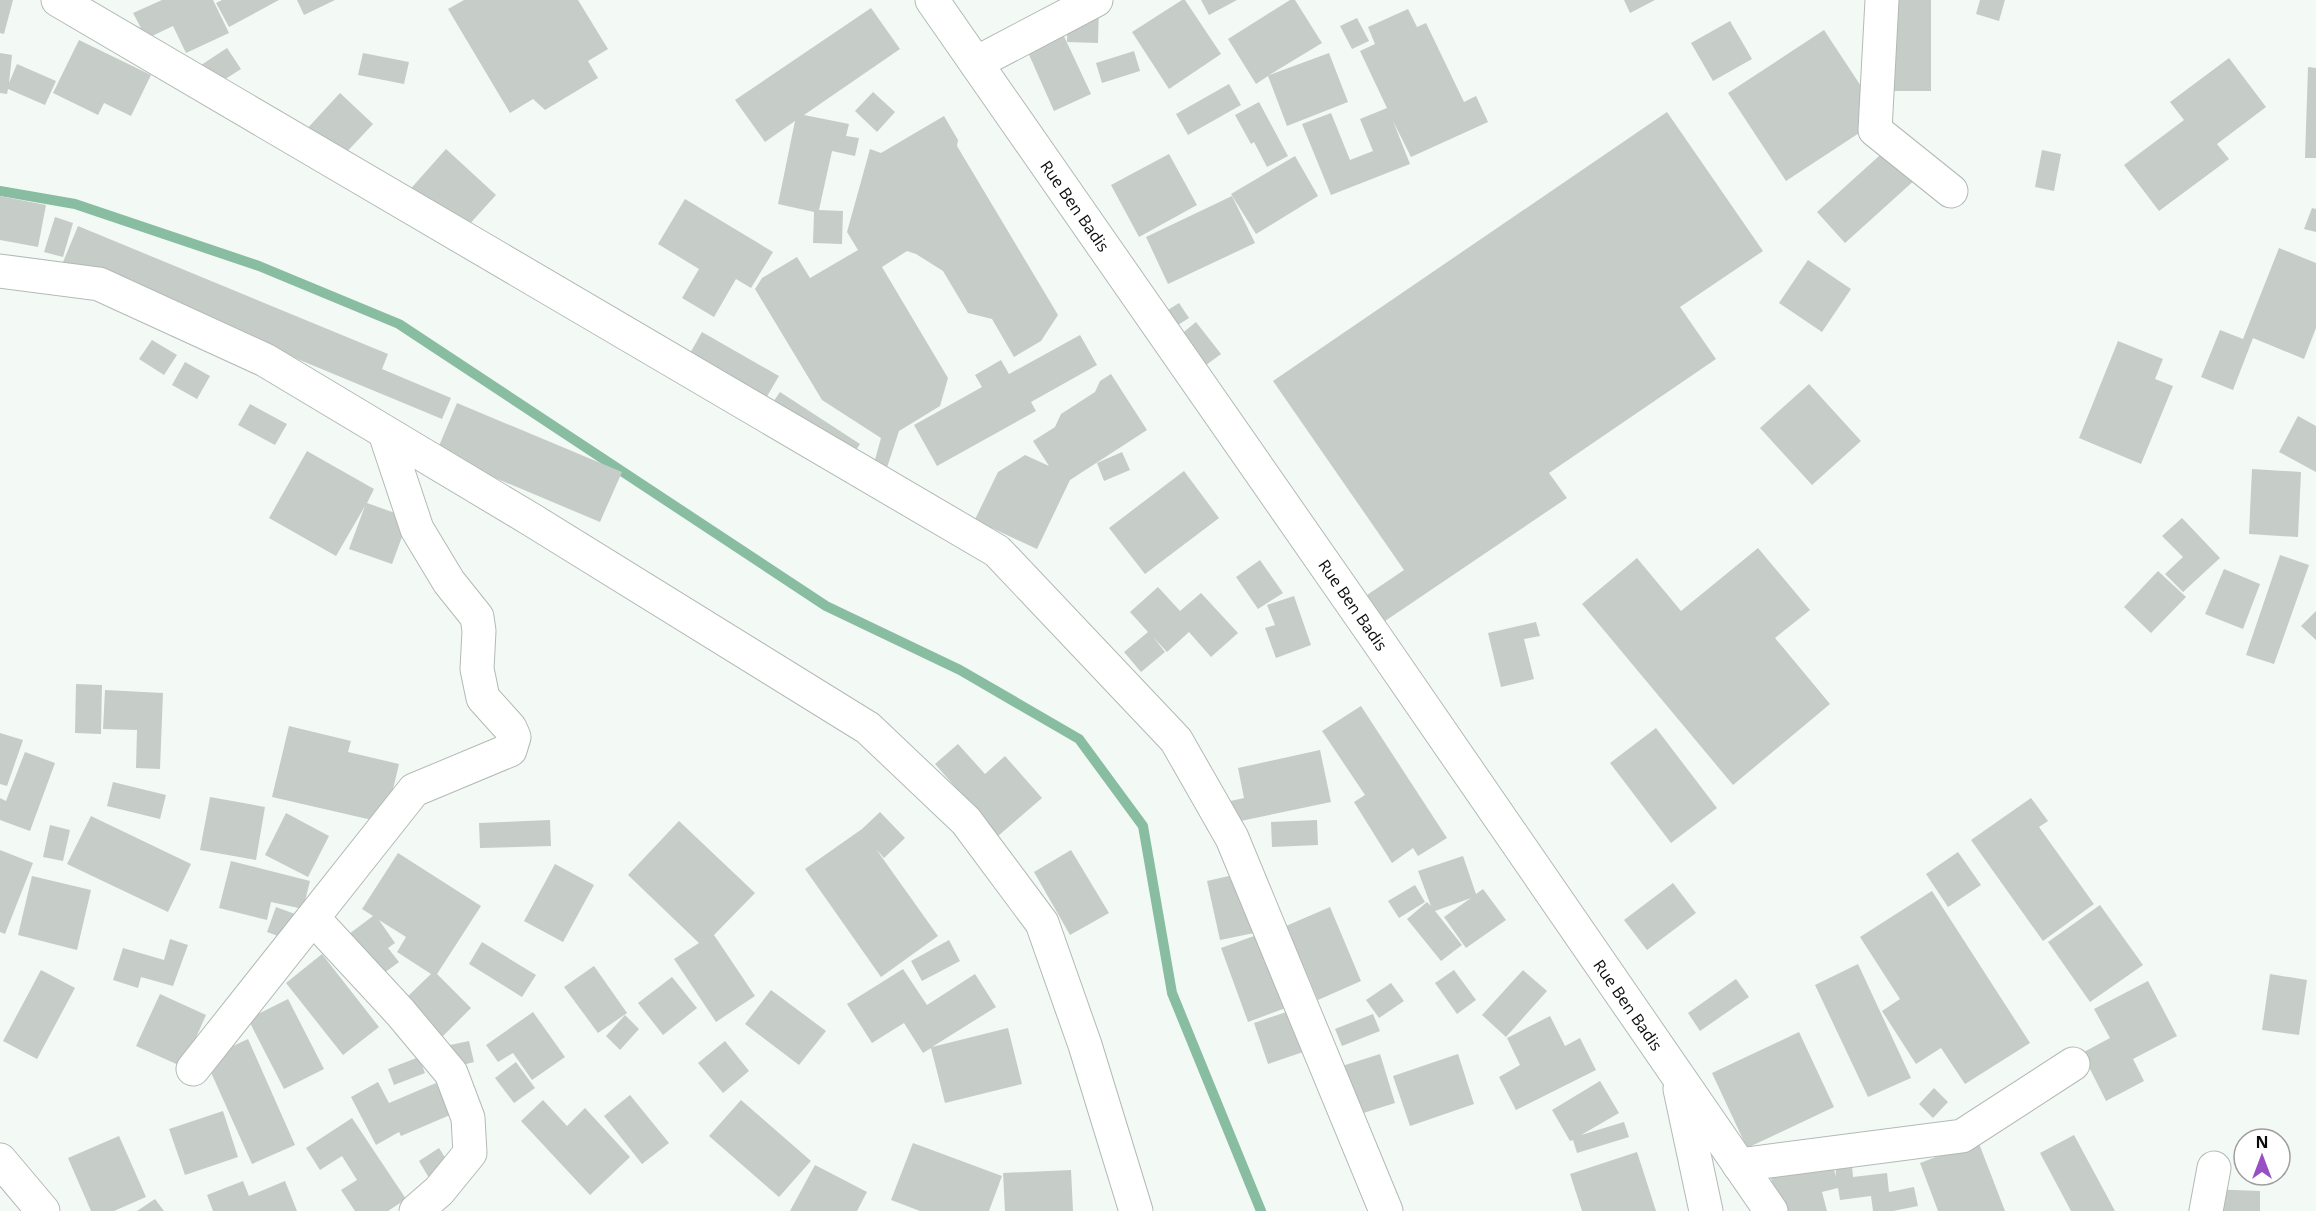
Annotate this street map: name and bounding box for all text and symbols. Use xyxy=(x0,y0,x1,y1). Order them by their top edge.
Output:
street label: Rue Ben Badis xyxy=(1035,156,1115,256)
street label: Rue Ben Badis xyxy=(1313,555,1393,655)
street label: Rue Ben Badis xyxy=(1588,955,1668,1055)
north arrow xyxy=(2232,1127,2292,1187)
text: N xyxy=(2255,1131,2269,1153)

